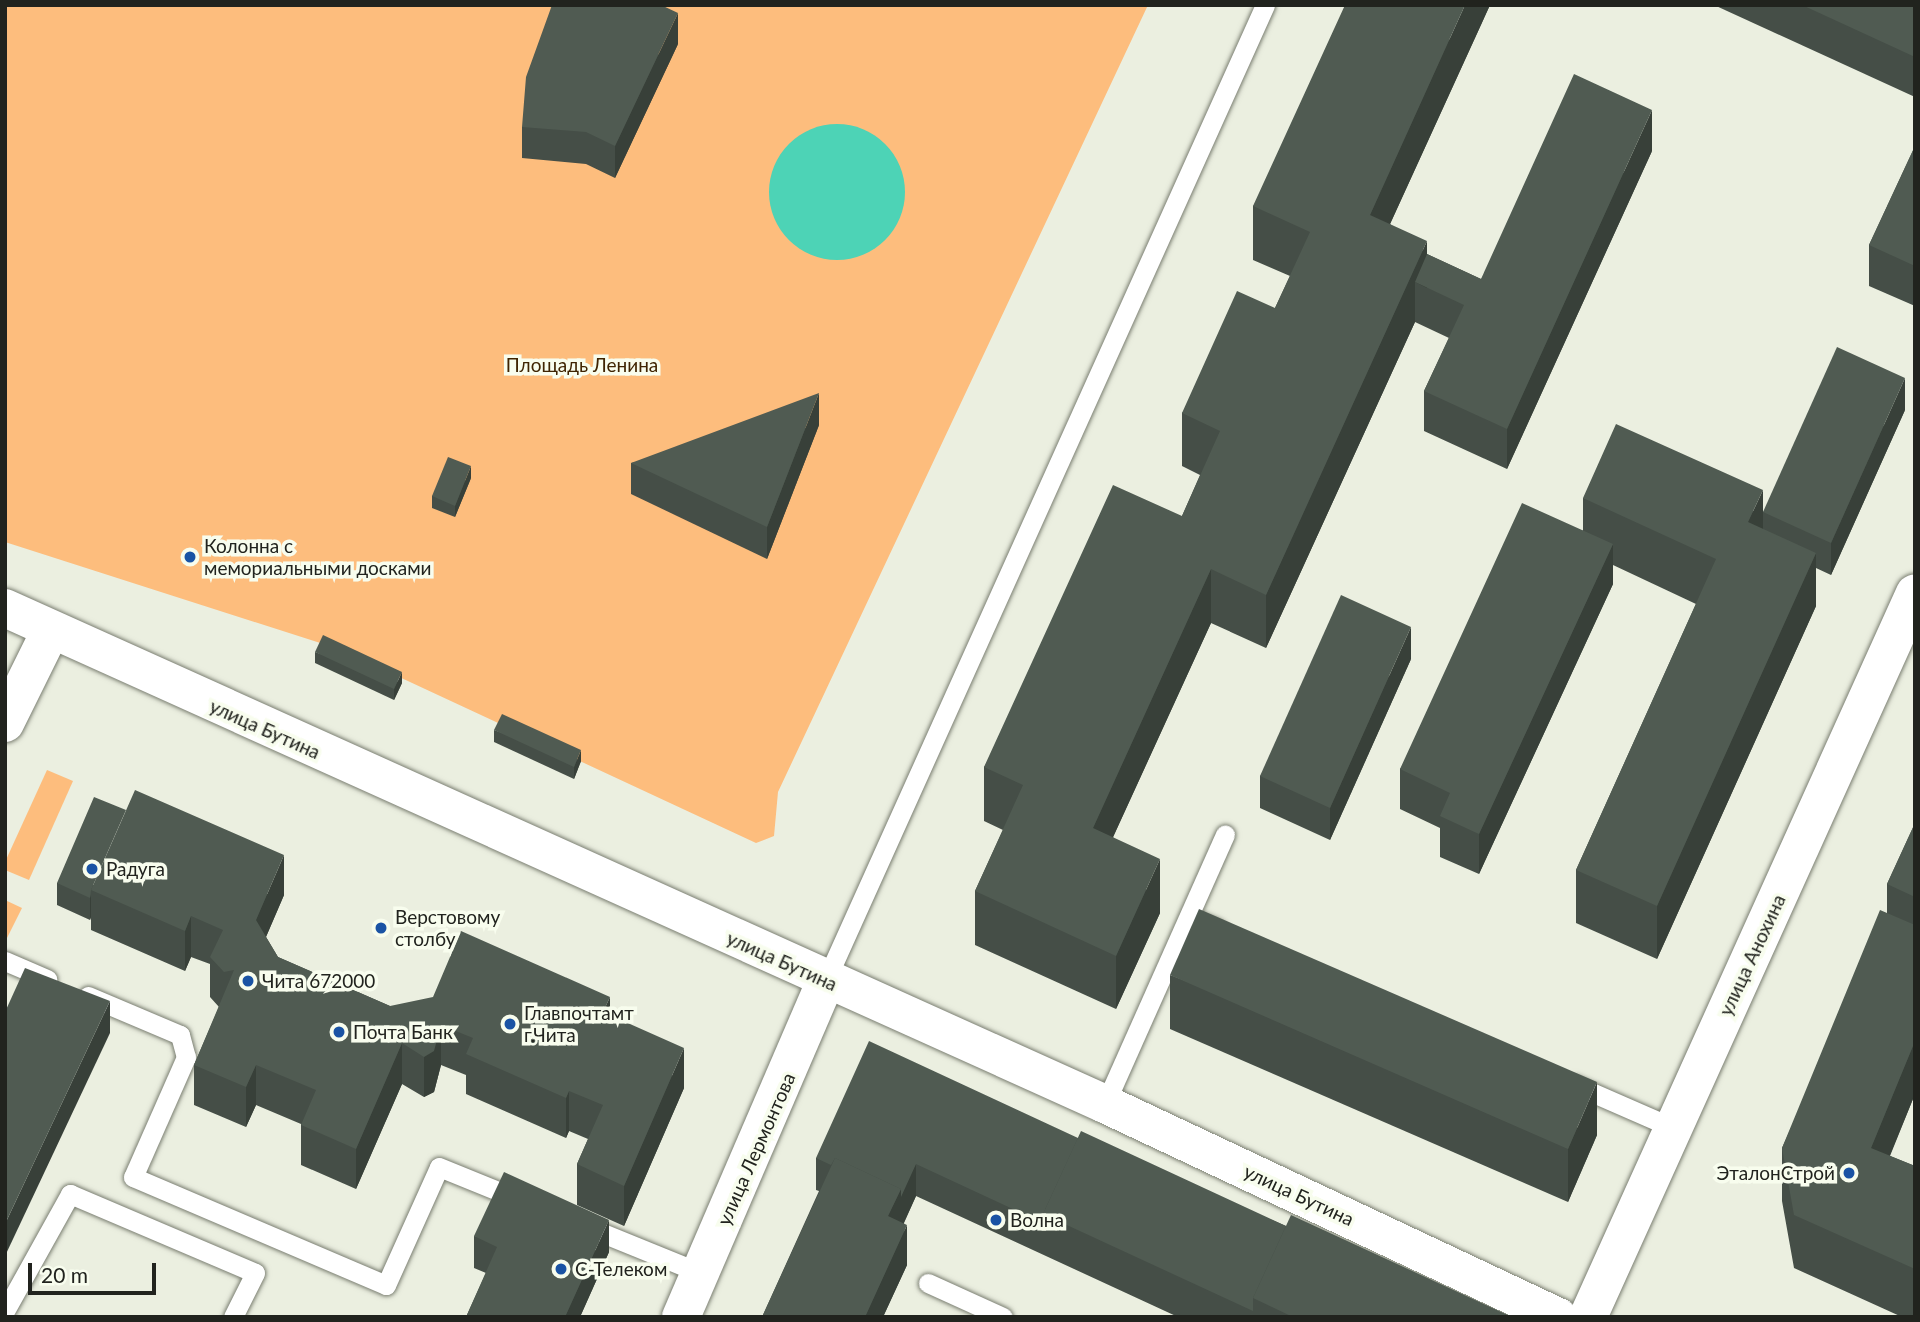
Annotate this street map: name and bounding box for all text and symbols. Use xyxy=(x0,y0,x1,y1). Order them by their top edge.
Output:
park label: Площадь Ленина xyxy=(506,354,658,376)
place label: Колонна с мемориальными досками xyxy=(204,535,431,579)
marker: Колонна с мемориальными досками xyxy=(182,549,198,565)
street label: улица Бутина xyxy=(206,694,324,764)
place label: Радуга xyxy=(106,858,165,880)
marker: Радуга xyxy=(84,861,100,877)
street label: улица Анохина xyxy=(1714,891,1790,1019)
place label: Верстовому столбу xyxy=(395,906,500,950)
marker: Верстовому столбу xyxy=(373,920,389,936)
street label: улица Бутина xyxy=(723,926,841,996)
place label: Чита 672000 xyxy=(262,970,375,992)
marker: Чита 672000 xyxy=(240,973,256,989)
place label: Главпочтамт г.Чита xyxy=(524,1002,634,1046)
marker: Главпочтамт г.Чита xyxy=(502,1016,518,1032)
place label: Почта Банк xyxy=(353,1021,453,1043)
marker: Почта Банк xyxy=(331,1024,347,1040)
street label: улица Лермонтова xyxy=(712,1069,800,1229)
street label: улица Бутина xyxy=(1240,1160,1358,1230)
place label: ЭталонСтрой xyxy=(1716,1162,1835,1184)
marker: ЭталонСтрой xyxy=(1841,1165,1857,1181)
place label: Волна xyxy=(1010,1209,1064,1231)
marker: Волна xyxy=(988,1212,1004,1228)
scale bar xyxy=(32,1248,159,1292)
place label: С-Телеком xyxy=(575,1258,667,1280)
marker: С-Телеком xyxy=(553,1261,569,1277)
text: 20 m xyxy=(41,1262,88,1287)

